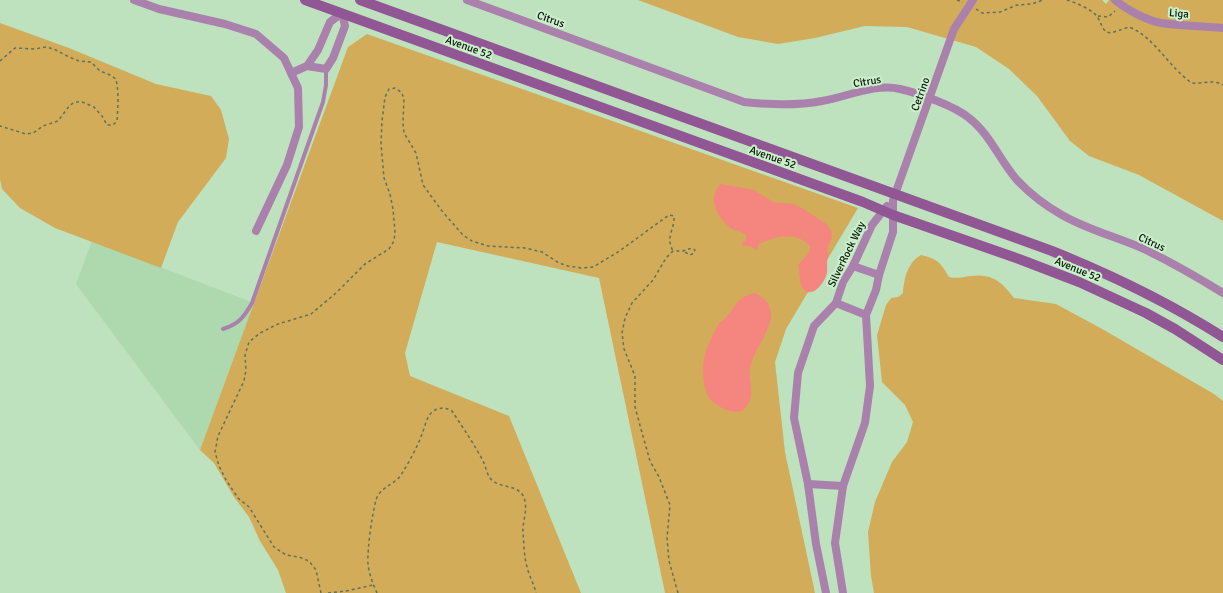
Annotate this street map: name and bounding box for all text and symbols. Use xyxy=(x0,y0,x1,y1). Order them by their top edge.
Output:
street label: Liga xyxy=(1168,6,1190,21)
street label: Citrus xyxy=(535,9,567,30)
street label: Avenue 52 xyxy=(444,33,494,62)
street label: Citrus xyxy=(852,73,882,90)
street label: Cetrino xyxy=(908,75,933,113)
street label: Avenue 52 xyxy=(748,143,798,172)
street label: SilverRock Way xyxy=(825,218,868,289)
street label: Citrus xyxy=(1136,231,1168,254)
street label: Avenue 52 xyxy=(1053,254,1103,285)

